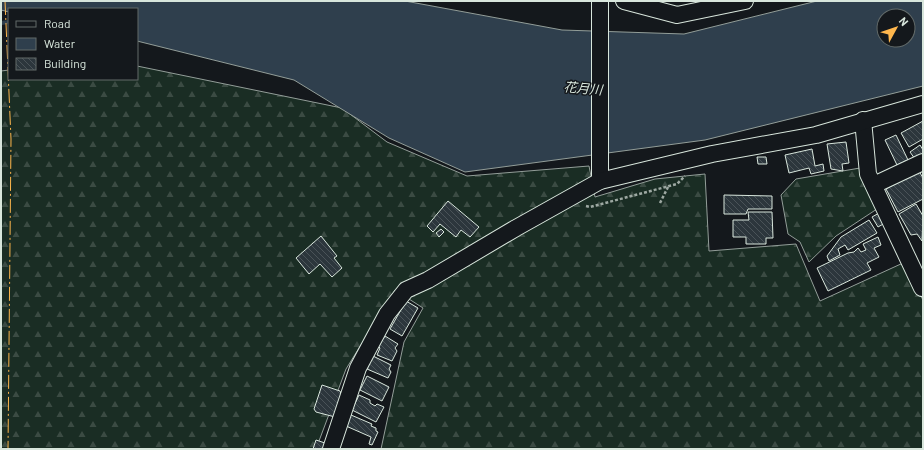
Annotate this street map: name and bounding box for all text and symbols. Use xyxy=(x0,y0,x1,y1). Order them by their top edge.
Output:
legend xyxy=(8,8,138,80)
north arrow xyxy=(876,8,916,48)
text: N xyxy=(897,14,911,28)
text: Road xyxy=(44,16,71,30)
text: Water xyxy=(44,36,76,50)
text: Building xyxy=(44,56,86,70)
water label: 花月川 xyxy=(563,78,605,98)

